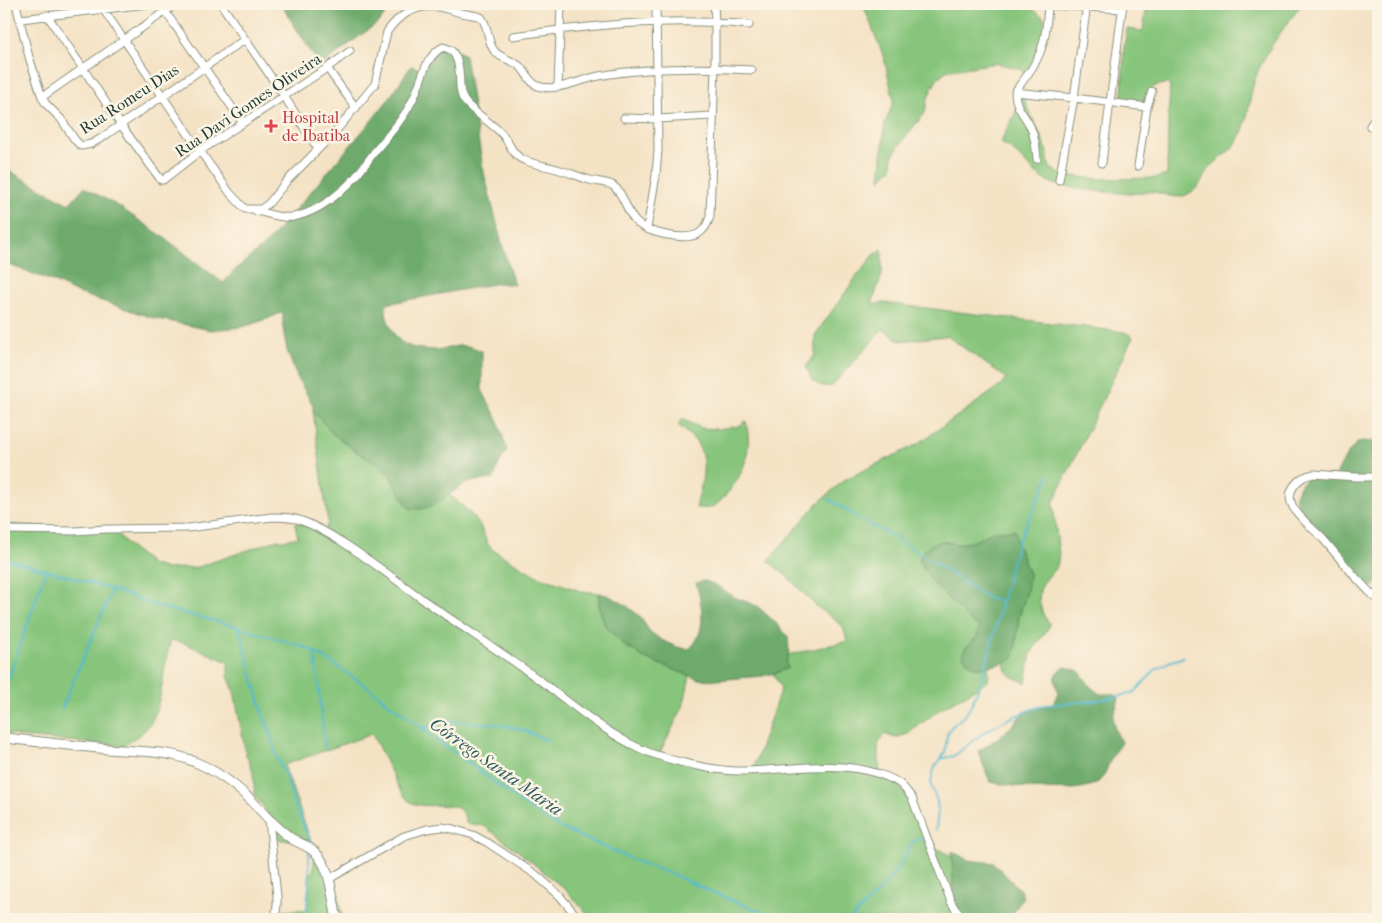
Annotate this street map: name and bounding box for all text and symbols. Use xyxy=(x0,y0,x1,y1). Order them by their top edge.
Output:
street label: Rua Davi Gomes Oliveira xyxy=(171,49,325,161)
street label: Rua Romeu Dias xyxy=(76,60,182,138)
place label: Hospital de Ibatiba xyxy=(282,108,351,145)
marker: Hospital de Ibatiba xyxy=(264,119,278,133)
water label: Córrego Santa Maria xyxy=(426,713,566,821)

